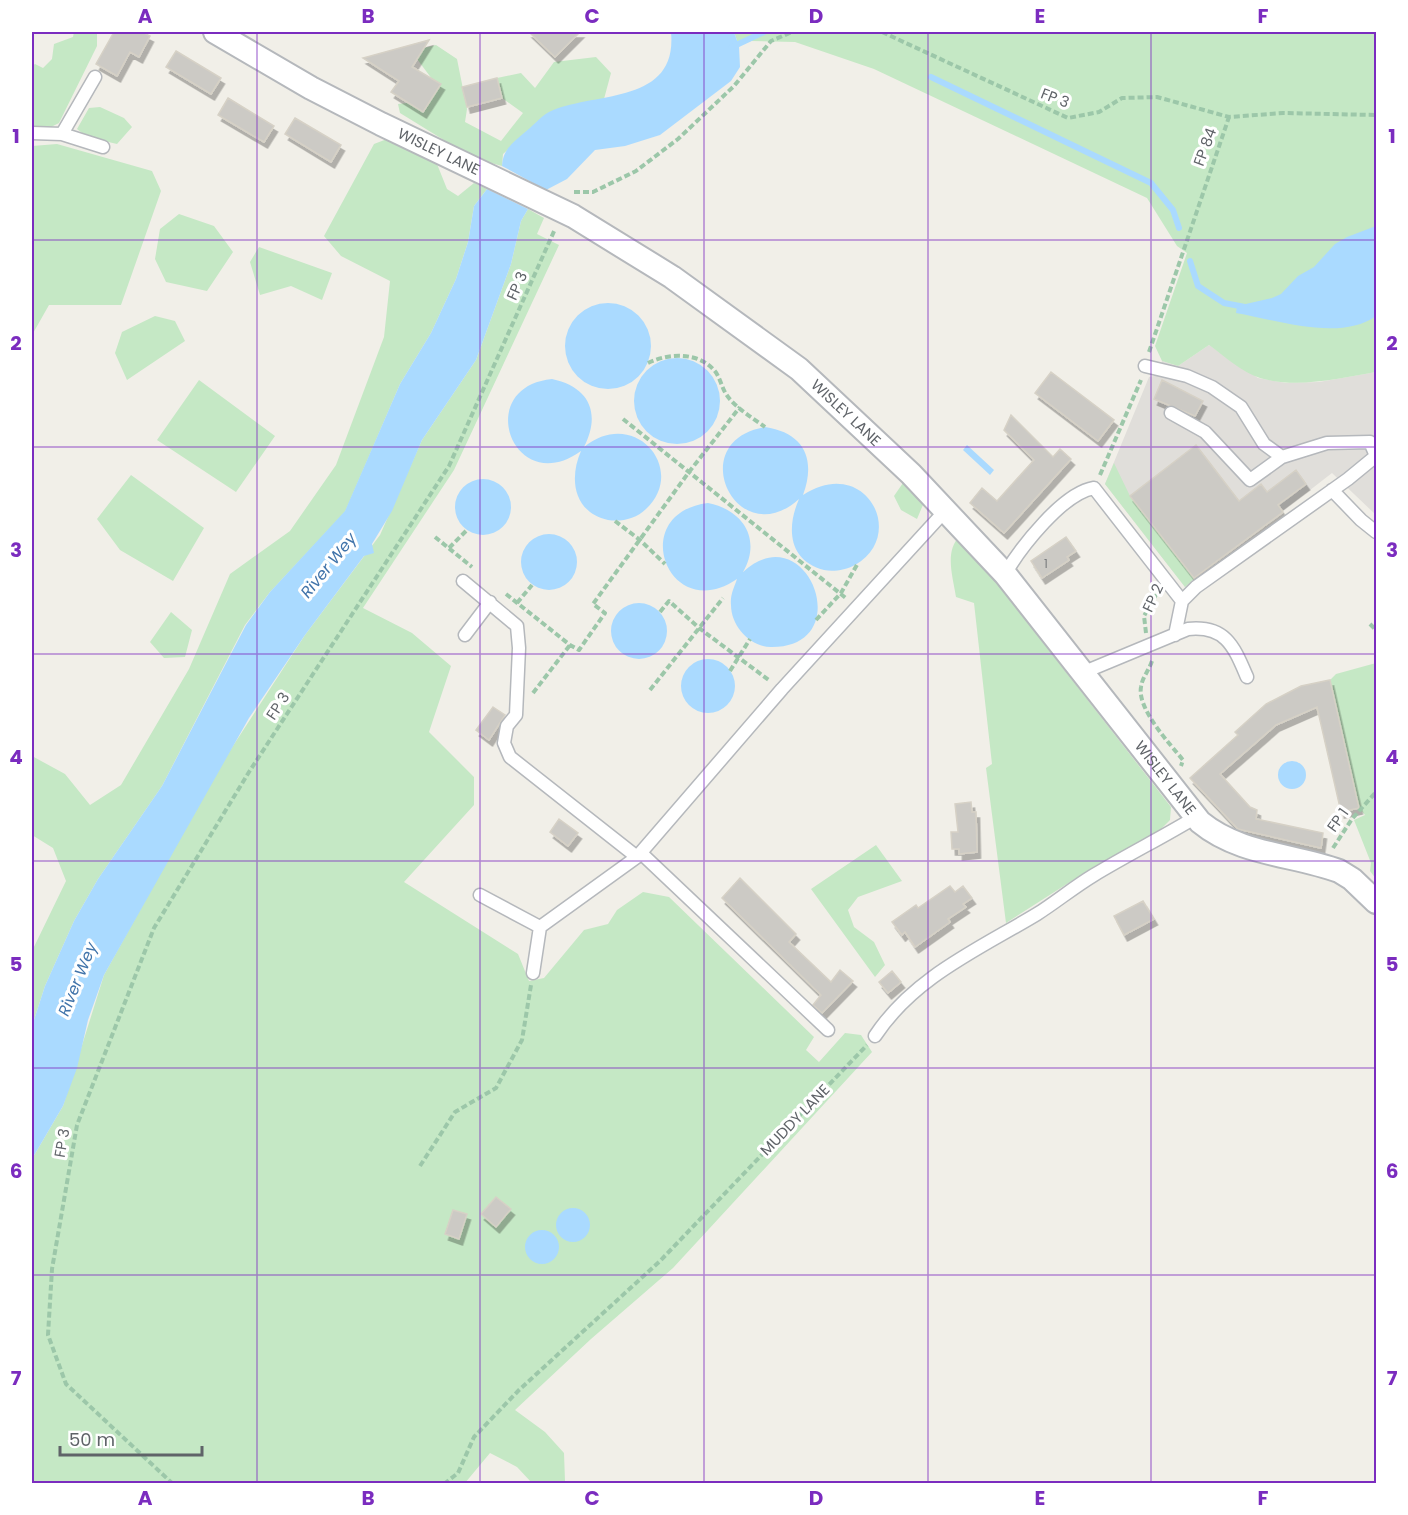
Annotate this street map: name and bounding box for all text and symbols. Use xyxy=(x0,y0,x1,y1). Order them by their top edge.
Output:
text: A xyxy=(138,2,153,30)
text: B xyxy=(361,2,375,30)
text: C xyxy=(584,2,600,30)
text: D xyxy=(809,2,823,30)
text: E xyxy=(1035,2,1045,30)
text: F xyxy=(1258,2,1269,30)
street label: FP 3 xyxy=(1038,83,1073,113)
text: 1 xyxy=(12,122,20,150)
text: 1 xyxy=(1388,122,1396,150)
street label: WISLEY LANE xyxy=(394,123,484,180)
street label: FP 84 xyxy=(1188,125,1221,169)
street label: FP 3 xyxy=(501,268,532,303)
text: 2 xyxy=(10,329,22,357)
text: 2 xyxy=(1386,329,1398,357)
street label: WISLEY LANE xyxy=(806,374,886,451)
water label: River Wey xyxy=(295,527,362,603)
text: 3 xyxy=(10,536,22,564)
text: 3 xyxy=(1386,536,1398,564)
house number: 1 xyxy=(1044,555,1048,572)
street label: FP 2 xyxy=(1137,580,1168,615)
street label: FP 3 xyxy=(261,688,294,724)
street label: WISLEY LANE xyxy=(1130,736,1201,819)
text: 4 xyxy=(9,743,23,771)
text: 4 xyxy=(1385,743,1399,771)
street label: FP 1 xyxy=(1322,803,1353,836)
water label: River Wey xyxy=(52,938,103,1020)
text: 5 xyxy=(10,950,23,978)
text: 5 xyxy=(1386,950,1399,978)
street label: MUDDY LANE xyxy=(755,1079,834,1160)
street label: FP 3 xyxy=(49,1127,74,1159)
text: 6 xyxy=(10,1157,22,1185)
text: 6 xyxy=(1386,1157,1398,1185)
text: 7 xyxy=(11,1364,22,1392)
text: 7 xyxy=(1387,1364,1398,1392)
scale bar xyxy=(60,1419,202,1457)
text: 50 m xyxy=(69,1427,115,1452)
text: A xyxy=(138,1484,153,1512)
text: B xyxy=(361,1484,375,1512)
text: C xyxy=(584,1484,600,1512)
text: D xyxy=(809,1484,823,1512)
text: E xyxy=(1035,1484,1045,1512)
text: F xyxy=(1258,1484,1269,1512)

